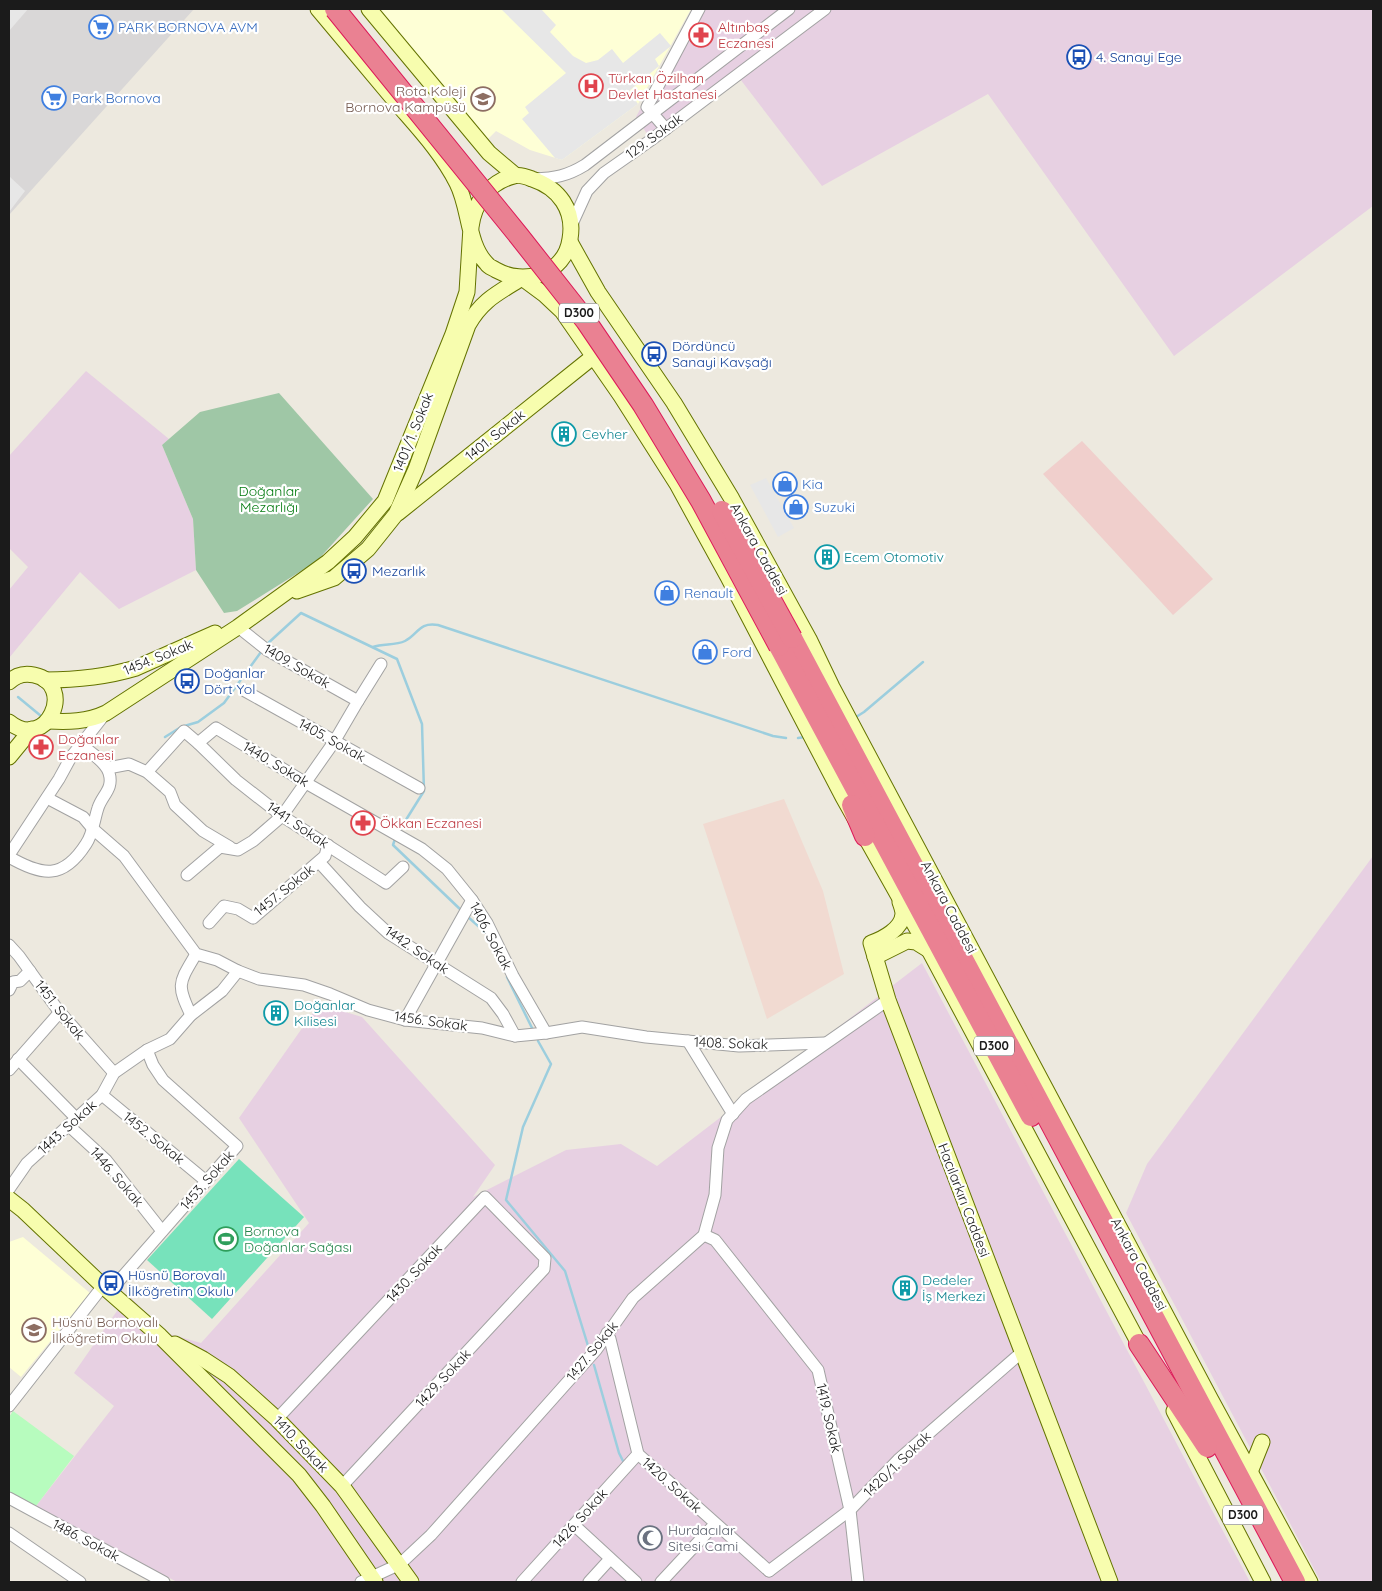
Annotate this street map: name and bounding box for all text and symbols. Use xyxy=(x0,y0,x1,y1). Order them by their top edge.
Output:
supermarket icon: PARK BORNOVA AVM xyxy=(88,14,114,40)
place label: PARK BORNOVA AVM xyxy=(118,18,258,36)
place label: Altınbaş Eczanesi xyxy=(718,18,774,52)
pharmacy icon: Altınbaş Eczanesi xyxy=(688,22,714,48)
bus stop icon: 4. Sanayi Ege xyxy=(1066,44,1092,70)
place label: 4. Sanayi Ege xyxy=(1096,48,1182,66)
place label: Türkan Özilhan Devlet Hastanesi xyxy=(608,69,717,103)
hospital icon: Türkan Özilhan Devlet Hastanesi xyxy=(578,73,604,99)
place label: Rota Koleji Bornova Kampüsü xyxy=(345,82,466,116)
supermarket icon: Park Bornova xyxy=(41,85,67,111)
school or university icon: Rota Koleji Bornova Kampüsü xyxy=(470,86,496,112)
place label: Park Bornova xyxy=(72,89,161,107)
street label: 129. Sokak xyxy=(622,109,686,163)
road number: D300 xyxy=(559,304,599,322)
place label: Dördüncü Sanayi Kavşağı xyxy=(672,337,772,371)
bus stop icon: Dördüncü Sanayi Kavşağı xyxy=(641,341,667,367)
street label: 1401/1. Sokak xyxy=(389,389,437,475)
street label: 1401. Sokak xyxy=(461,405,529,465)
building icon: Cevher xyxy=(551,421,577,447)
place label: Cevher xyxy=(582,425,628,443)
shop icon: Kia xyxy=(772,471,798,497)
place label: Kia xyxy=(802,475,823,493)
park label: Doğanlar Mezarlığı xyxy=(238,482,300,516)
shop icon: Suzuki xyxy=(783,494,809,520)
place label: Suzuki xyxy=(814,498,855,516)
street label: Ankara Caddesi xyxy=(726,500,792,598)
building icon: Ecem Otomotiv xyxy=(814,544,840,570)
place label: Ecem Otomotiv xyxy=(844,548,944,566)
bus stop icon: Mezarlık xyxy=(341,558,367,584)
place label: Mezarlık xyxy=(372,562,426,580)
shop icon: Renault xyxy=(654,580,680,606)
place label: Renault xyxy=(684,584,734,602)
street label: 1454. Sokak xyxy=(121,635,195,679)
shop icon: Ford xyxy=(692,639,718,665)
street label: 1409. Sokak xyxy=(260,640,334,692)
place label: Ford xyxy=(722,643,752,661)
place label: Doğanlar Dört Yol xyxy=(204,664,266,698)
bus stop icon: Doğanlar Dört Yol xyxy=(174,668,200,694)
street label: 1405. Sokak xyxy=(295,714,369,766)
place label: Doğanlar Eczanesi xyxy=(58,730,120,764)
pharmacy icon: Doğanlar Eczanesi xyxy=(28,734,54,760)
street label: 1440. Sokak xyxy=(240,737,312,791)
street label: 1441. Sokak xyxy=(264,798,332,852)
pharmacy icon: Ökkan Eczanesi xyxy=(350,810,376,836)
place label: Ökkan Eczanesi xyxy=(380,814,482,832)
street label: Ankara Caddesi xyxy=(917,857,981,957)
street label: 1457. Sokak xyxy=(250,860,318,920)
street label: 1406. Sokak xyxy=(466,899,516,973)
street label: 1442. Sokak xyxy=(381,922,453,978)
street label: 1451. Sokak xyxy=(31,976,89,1044)
place label: Doğanlar Kilisesi xyxy=(294,996,356,1030)
building icon: Doğanlar Kilisesi xyxy=(263,1000,289,1026)
street label: 1456. Sokak xyxy=(393,1007,469,1035)
street label: 1408. Sokak xyxy=(694,1033,768,1053)
road number: D300 xyxy=(974,1036,1014,1056)
street label: 1443. Sokak xyxy=(34,1096,100,1158)
street label: 1452. Sokak xyxy=(120,1108,188,1168)
street label: Hacılarkırı Caddesi xyxy=(934,1140,994,1260)
street label: 1446. Sokak xyxy=(86,1143,148,1211)
street label: 1453. Sokak xyxy=(176,1146,238,1214)
street label: Ankara Caddesi xyxy=(1107,1214,1171,1314)
place label: Bornova Doğanlar Sağası xyxy=(244,1222,352,1256)
sports icon: Bornova Doğanlar Sağası xyxy=(213,1226,239,1252)
street label: 1430. Sokak xyxy=(382,1240,446,1306)
place label: Hüsnü Borovalı İlköğretim Okulu xyxy=(128,1266,234,1300)
bus stop icon: Hüsnü Borovalı İlköğretim Okulu xyxy=(98,1270,124,1296)
place label: Dedeler İş Merkezi xyxy=(922,1271,986,1305)
building icon: Dedeler İş Merkezi xyxy=(892,1275,918,1301)
place label: Hüsnü Bornovalı İlköğretim Okulu xyxy=(52,1313,158,1347)
school or university icon: Hüsnü Bornovalı İlköğretim Okulu xyxy=(21,1317,47,1343)
street label: 1427. Sokak xyxy=(562,1317,622,1385)
street label: 1429. Sokak xyxy=(411,1345,475,1411)
street label: 1419. Sokak xyxy=(812,1381,846,1455)
street label: 1410. Sokak xyxy=(270,1412,332,1476)
street label: 1420/1. Sokak xyxy=(859,1427,935,1501)
street label: 1420. Sokak xyxy=(638,1453,706,1517)
street label: 1426. Sokak xyxy=(549,1485,611,1551)
road number: D300 xyxy=(1223,1506,1263,1524)
street label: 1486. Sokak xyxy=(49,1515,123,1565)
place label: Hurdacılar Sitesi Cami xyxy=(668,1521,738,1555)
mosque icon: Hurdacılar Sitesi Cami xyxy=(637,1525,663,1551)

